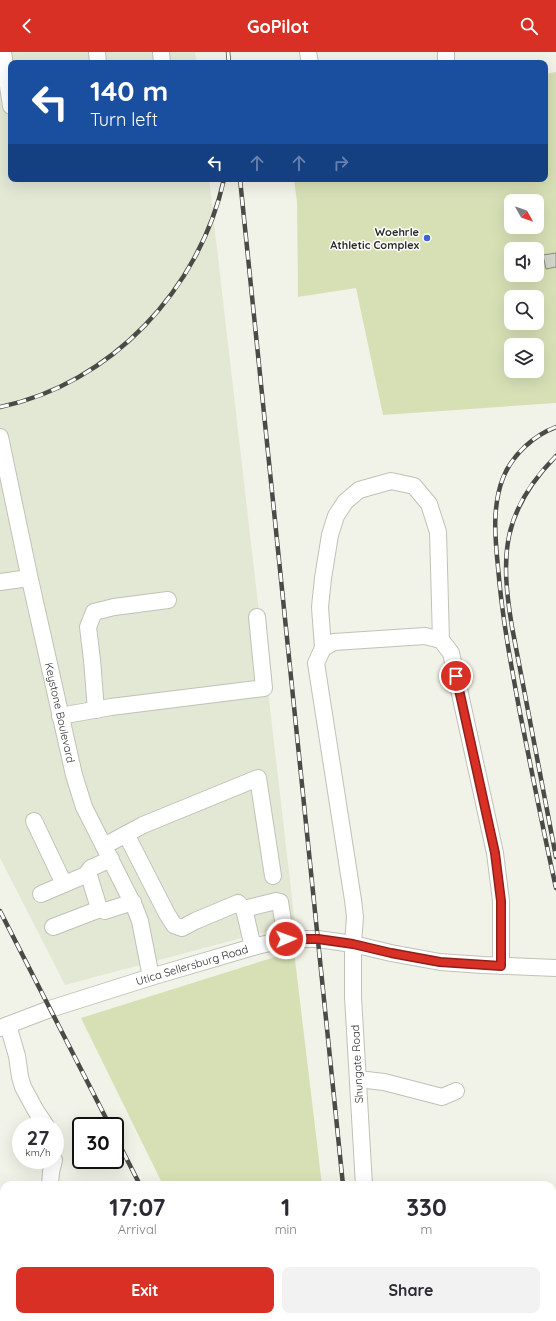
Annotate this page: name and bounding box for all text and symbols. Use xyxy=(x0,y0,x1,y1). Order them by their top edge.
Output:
icon: back xyxy=(16,15,38,37)
text: GoPilot xyxy=(247,15,309,38)
icon: search xyxy=(518,15,540,37)
text: 140 m xyxy=(90,73,168,108)
icon: left xyxy=(24,76,76,128)
text: Turn left xyxy=(90,108,158,131)
icon: left xyxy=(204,152,226,174)
icon: ahead xyxy=(246,152,268,174)
icon: ahead xyxy=(288,152,310,174)
icon: right xyxy=(330,152,352,174)
north arrow xyxy=(504,194,544,234)
map controls xyxy=(504,194,544,378)
place label: Woehrle Athletic Complex xyxy=(330,225,420,252)
marker: Woehrle Athletic Complex xyxy=(422,233,432,243)
button: sound xyxy=(504,242,544,282)
button: search xyxy=(504,290,544,330)
button: layers xyxy=(504,338,544,378)
pin xyxy=(439,659,473,693)
street label: Keystone Boulevard xyxy=(42,661,78,764)
icon: arrive xyxy=(445,665,467,687)
position arrow xyxy=(265,918,307,960)
street label: Utica Sellersburg Road xyxy=(134,942,250,988)
street label: Shungate Road xyxy=(348,1024,366,1104)
speed limit sign: 30 xyxy=(72,1117,124,1169)
text: 27 xyxy=(27,1125,49,1150)
text: km/h xyxy=(25,1146,51,1159)
text: 17:07 xyxy=(109,1192,165,1222)
text: 1 xyxy=(281,1192,290,1222)
text: 330 xyxy=(406,1192,447,1222)
text: Arrival xyxy=(118,1221,157,1237)
text: min xyxy=(275,1221,297,1237)
text: m xyxy=(420,1221,432,1237)
button: Exit xyxy=(16,1267,274,1313)
button: Share xyxy=(282,1267,540,1313)

